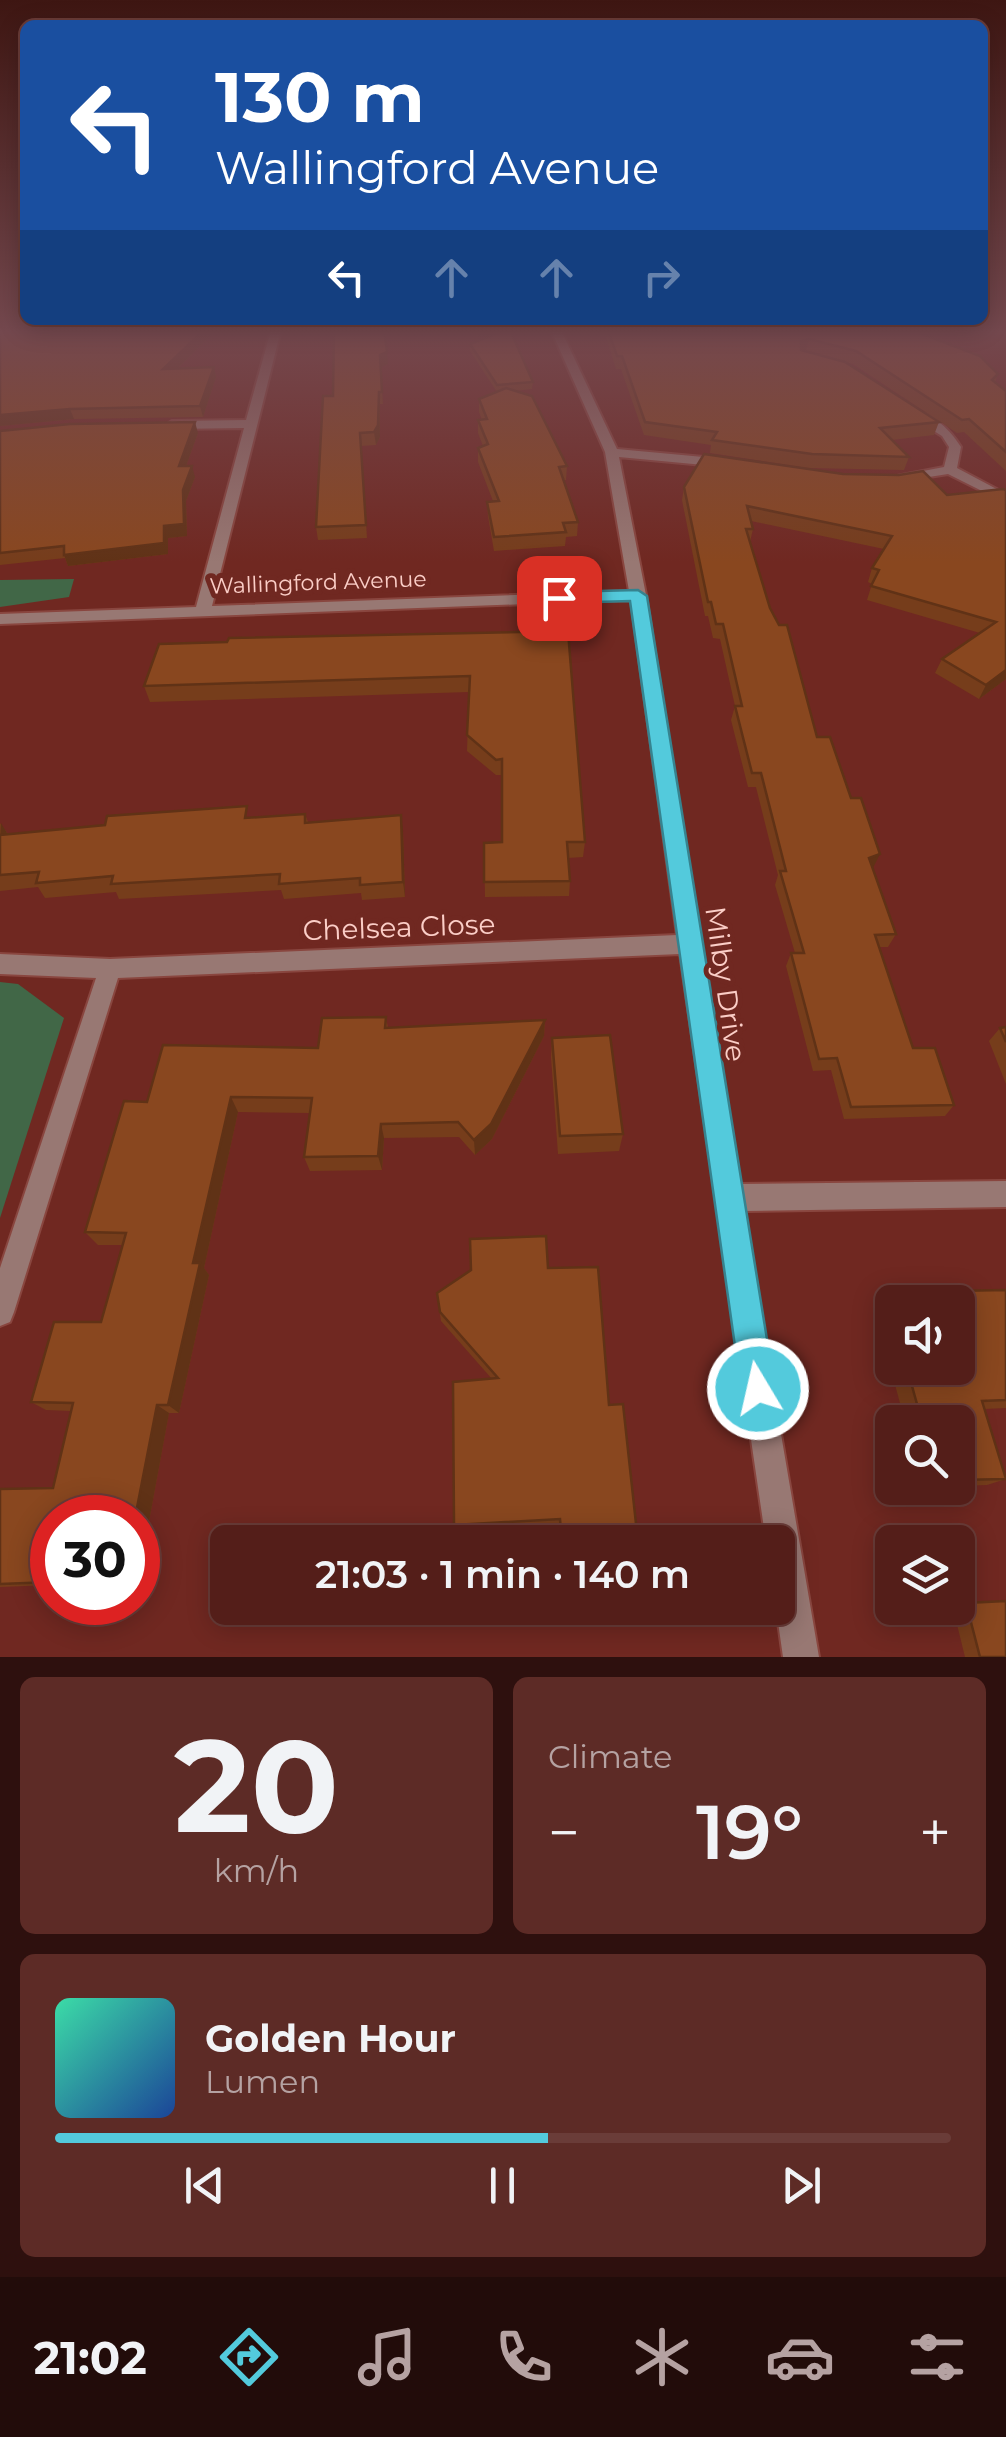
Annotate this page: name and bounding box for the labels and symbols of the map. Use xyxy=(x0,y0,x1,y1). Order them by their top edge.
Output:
pin xyxy=(517,556,602,641)
street label: Wallingford Avenue xyxy=(209,565,427,600)
street label: Milby Drive xyxy=(698,904,754,1064)
street label: Chelsea Close xyxy=(302,907,496,947)
position arrow xyxy=(706,1337,810,1441)
speed limit sign: 30 xyxy=(30,1495,160,1625)

